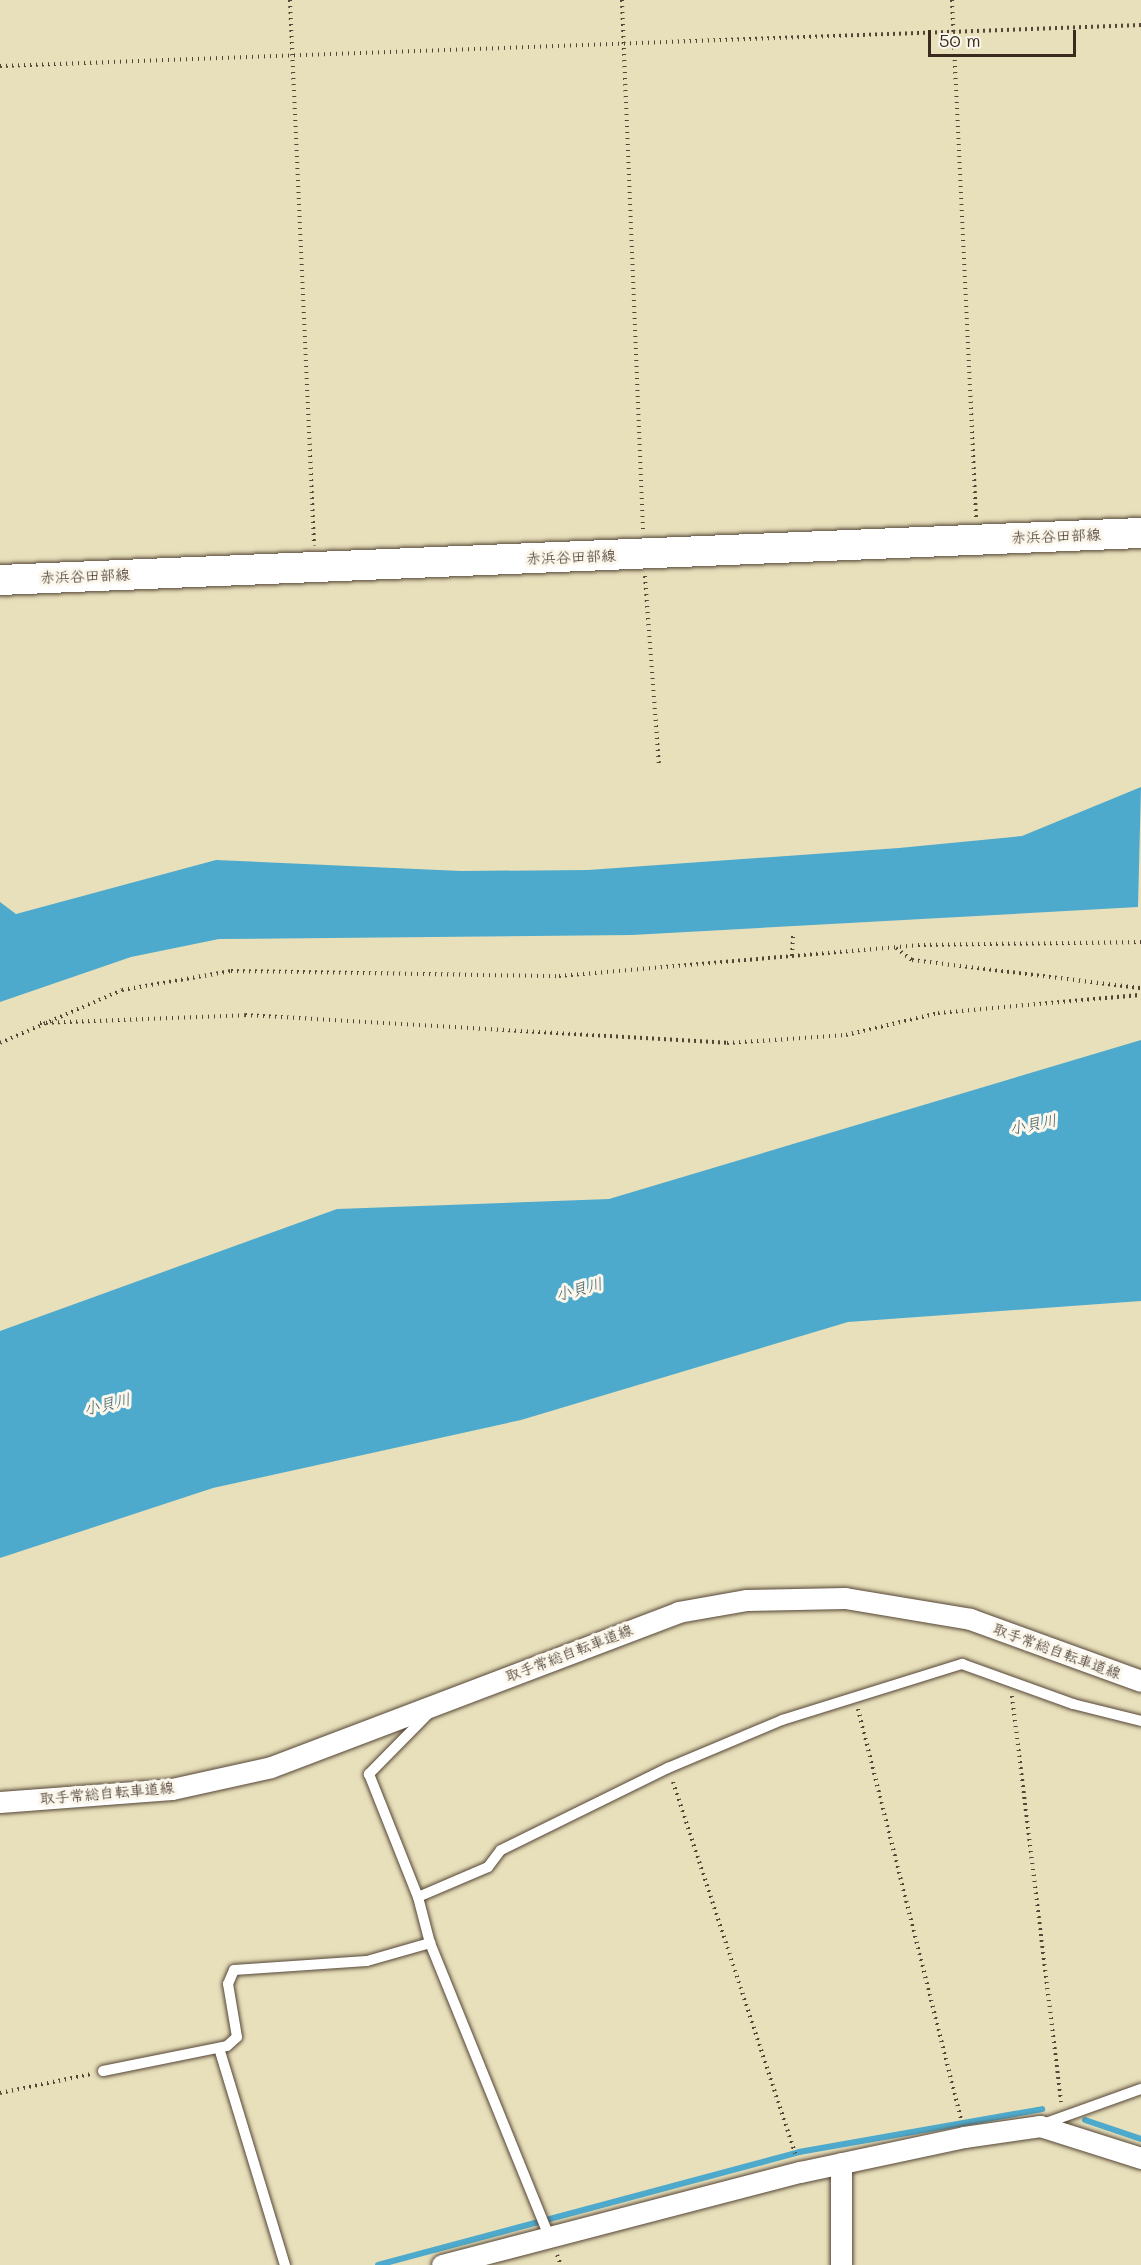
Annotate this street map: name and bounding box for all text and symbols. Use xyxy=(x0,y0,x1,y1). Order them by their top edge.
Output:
scale bar xyxy=(931,18,1080,56)
text: 50 m xyxy=(939,28,981,52)
street label: 赤浜谷田部線 xyxy=(1011,525,1101,547)
street label: 赤浜谷田部線 xyxy=(526,546,616,568)
street label: 赤浜谷田部線 xyxy=(40,565,130,587)
water label: 小貝川 xyxy=(1008,1110,1058,1138)
water label: 小貝川 xyxy=(553,1274,605,1304)
water label: 小貝川 xyxy=(81,1389,133,1419)
street label: 取手常総自転車道線 xyxy=(990,1619,1124,1683)
street label: 取手常総自転車道線 xyxy=(503,1620,635,1686)
street label: 取手常総自転車道線 xyxy=(39,1778,175,1808)

